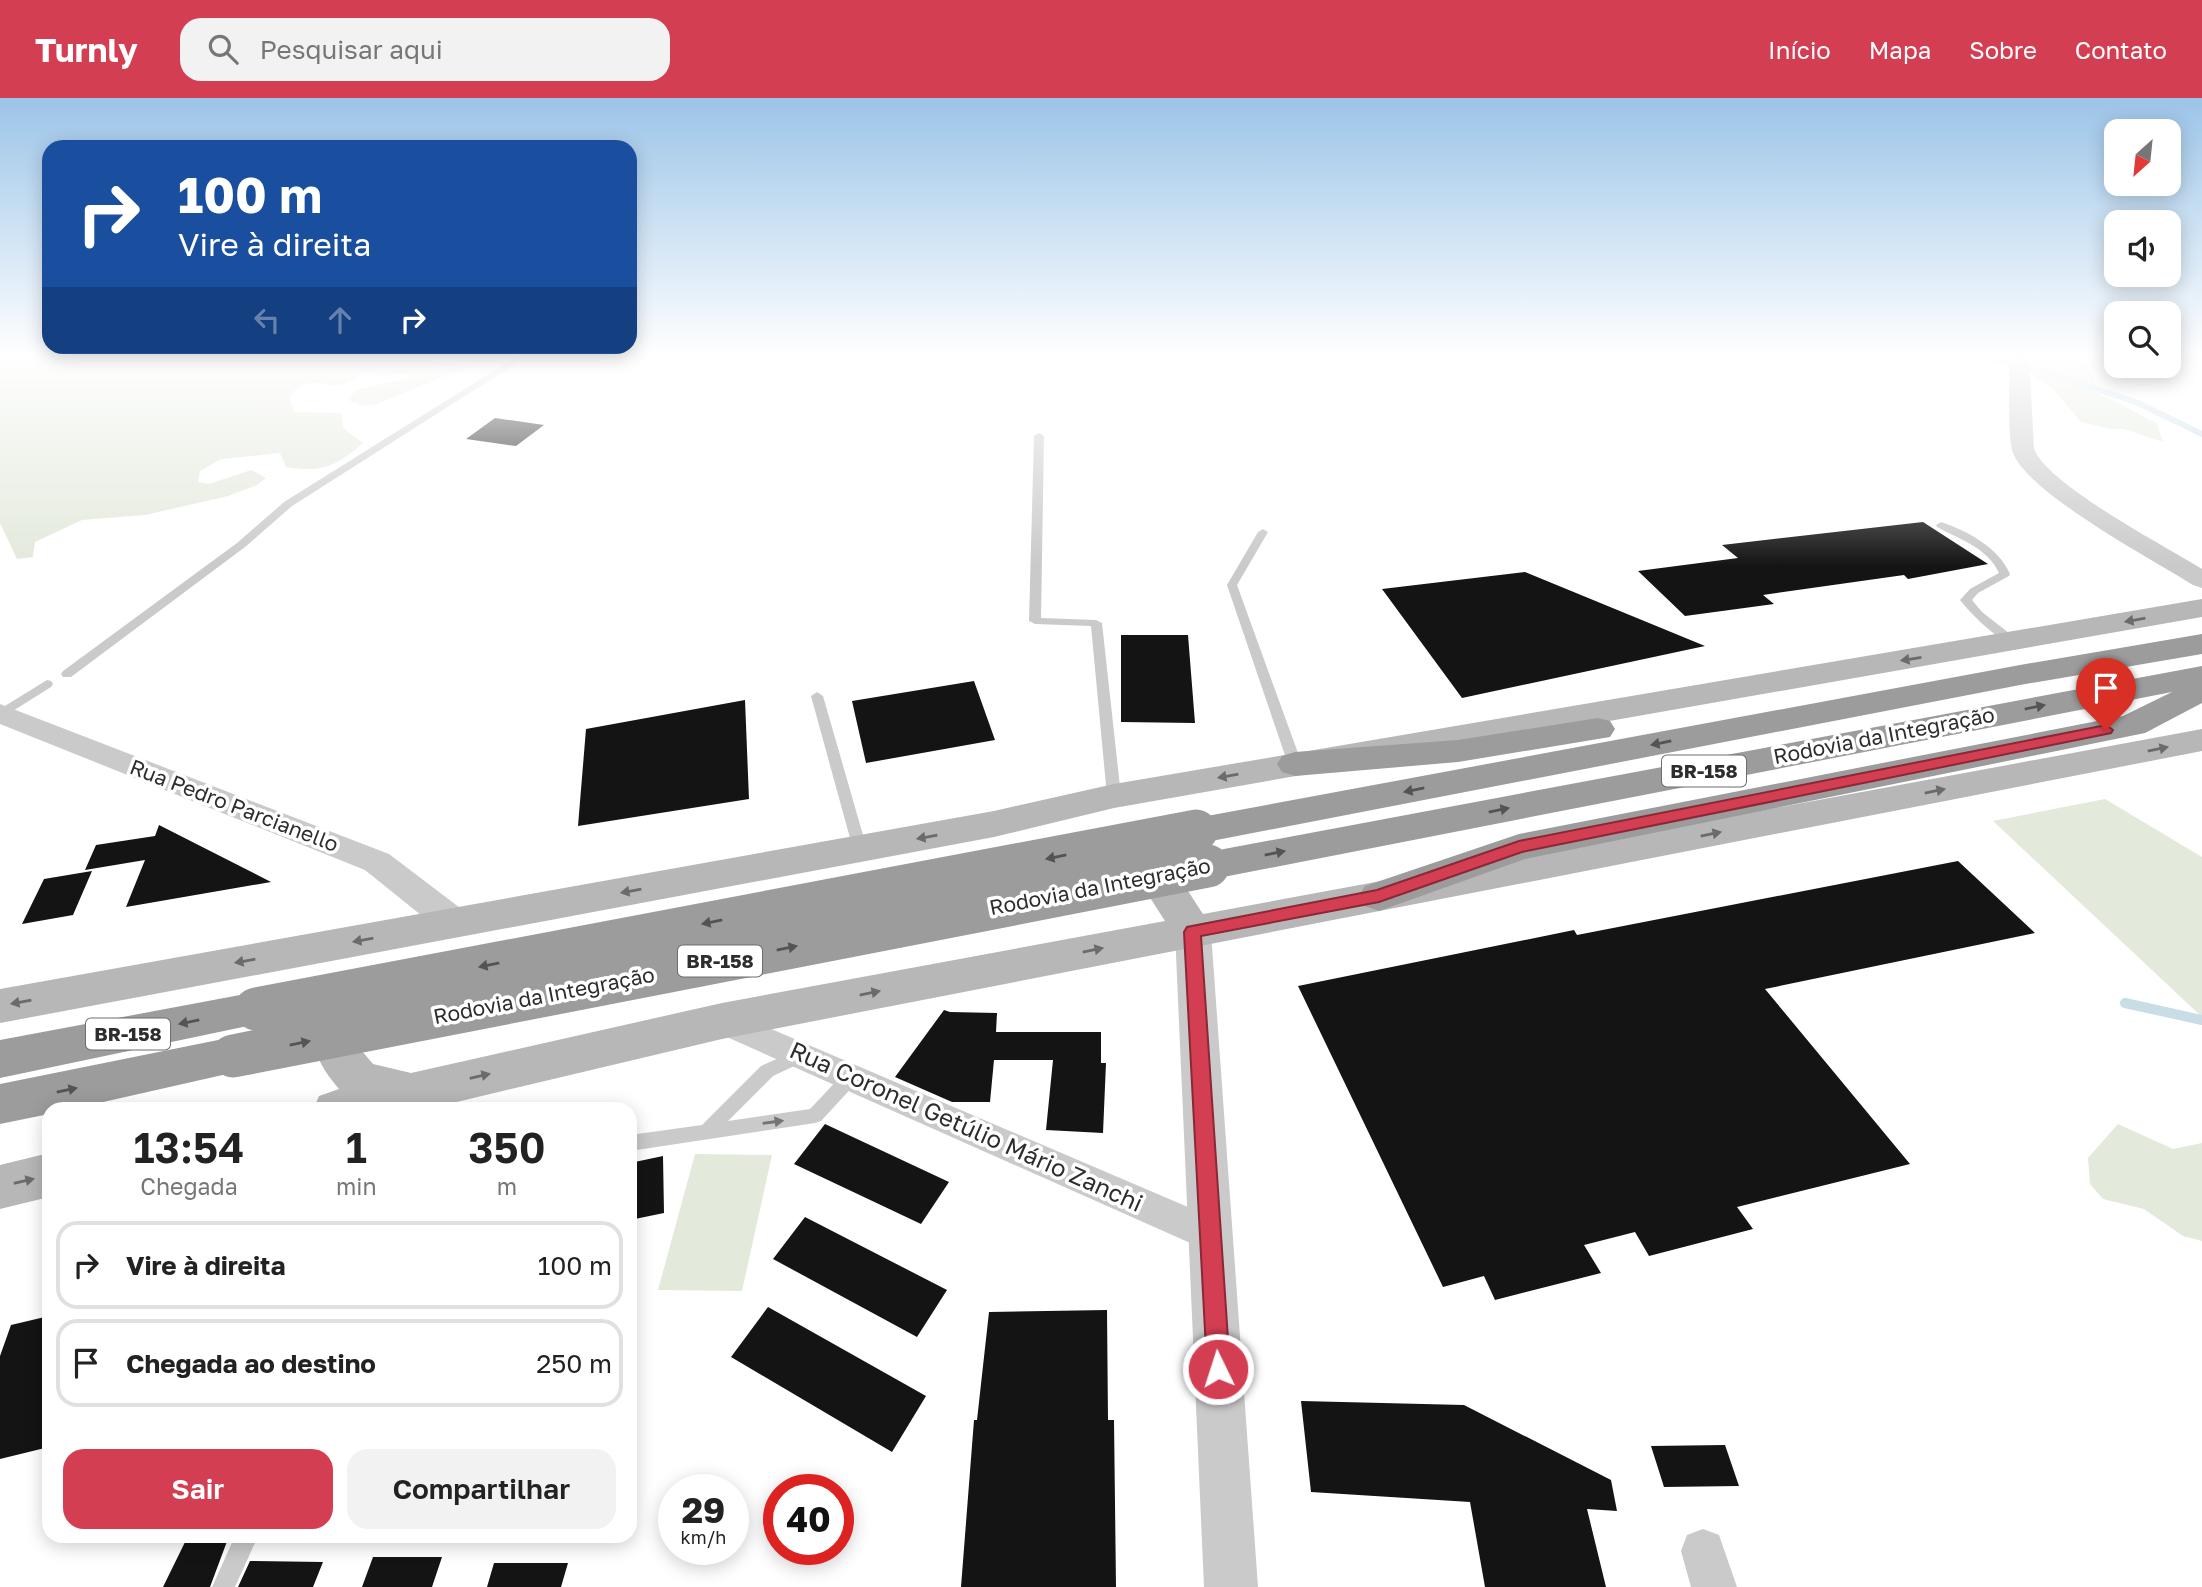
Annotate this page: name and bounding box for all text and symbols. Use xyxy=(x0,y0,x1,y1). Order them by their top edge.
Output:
search box xyxy=(180,18,670,81)
text: Turnly xyxy=(35,30,138,69)
icon: search xyxy=(204,30,242,68)
text: Pesquisar aqui xyxy=(260,34,443,65)
text: Início xyxy=(1768,35,1831,64)
text: Mapa xyxy=(1869,35,1931,64)
text: Sobre xyxy=(1969,35,2037,64)
text: Contato xyxy=(2075,35,2167,64)
north arrow xyxy=(2104,119,2180,196)
map controls xyxy=(2104,119,2181,378)
text: 100 m xyxy=(178,165,322,224)
icon: right xyxy=(63,168,154,259)
button: sound xyxy=(2104,210,2181,287)
text: Vire à direita xyxy=(178,225,371,263)
icon: left xyxy=(248,301,286,339)
icon: ahead xyxy=(321,301,359,339)
icon: right xyxy=(394,301,432,339)
button: search xyxy=(2104,301,2181,378)
one-way arrow xyxy=(2124,615,2146,626)
one-way arrow xyxy=(1900,654,1922,665)
pin xyxy=(2076,658,2136,730)
icon: arrive xyxy=(2087,669,2125,707)
street label: Rodovia da Integração xyxy=(1771,701,1997,769)
one-way arrow xyxy=(2024,701,2046,712)
one-way arrow xyxy=(1650,738,1672,749)
one-way arrow xyxy=(2147,743,2169,754)
street label: Rua Pedro Parcianello xyxy=(126,753,342,857)
road number: BR-158 xyxy=(1662,756,1746,786)
one-way arrow xyxy=(1217,771,1239,782)
one-way arrow xyxy=(1403,785,1425,796)
one-way arrow xyxy=(1924,786,1946,797)
one-way arrow xyxy=(1488,804,1510,815)
one-way arrow xyxy=(1700,828,1722,839)
one-way arrow xyxy=(916,831,938,842)
one-way arrow xyxy=(1264,847,1286,858)
street label: Rodovia da Integração xyxy=(987,852,1213,920)
one-way arrow xyxy=(1045,852,1067,863)
one-way arrow xyxy=(620,885,642,896)
one-way arrow xyxy=(701,917,723,928)
one-way arrow xyxy=(352,934,374,945)
one-way arrow xyxy=(776,942,798,953)
one-way arrow xyxy=(1082,945,1104,956)
road number: BR-158 xyxy=(678,946,762,976)
one-way arrow xyxy=(233,956,255,967)
one-way arrow xyxy=(478,959,500,970)
street label: Rodovia da Integração xyxy=(431,961,657,1029)
one-way arrow xyxy=(859,987,881,998)
one-way arrow xyxy=(10,997,32,1008)
one-way arrow xyxy=(178,1017,200,1028)
road number: BR-158 xyxy=(86,1018,170,1050)
street label: Rua Coronel Getúlio Mário Zanchi xyxy=(786,1034,1148,1217)
one-way arrow xyxy=(289,1038,311,1049)
one-way arrow xyxy=(469,1071,491,1082)
one-way arrow xyxy=(56,1084,78,1095)
one-way arrow xyxy=(762,1116,784,1127)
text: 13:54 xyxy=(133,1122,245,1172)
text: 1 xyxy=(346,1122,367,1172)
text: 350 xyxy=(468,1122,546,1172)
text: Chegada xyxy=(140,1172,238,1200)
text: min xyxy=(336,1172,377,1200)
text: m xyxy=(497,1172,517,1200)
one-way arrow xyxy=(14,1175,36,1186)
icon: right xyxy=(67,1246,105,1284)
text: Vire à direita xyxy=(126,1250,286,1281)
text: 100 m xyxy=(538,1250,612,1281)
position arrow xyxy=(1181,1332,1255,1406)
icon: arrive xyxy=(67,1344,105,1382)
text: Chegada ao destino xyxy=(126,1348,376,1379)
text: 250 m xyxy=(536,1348,612,1379)
button: Sair xyxy=(63,1449,333,1529)
button: Compartilhar xyxy=(347,1449,616,1529)
speed limit sign: 40 xyxy=(763,1474,854,1565)
text: 29 xyxy=(682,1489,725,1531)
text: km/h xyxy=(681,1526,726,1548)

